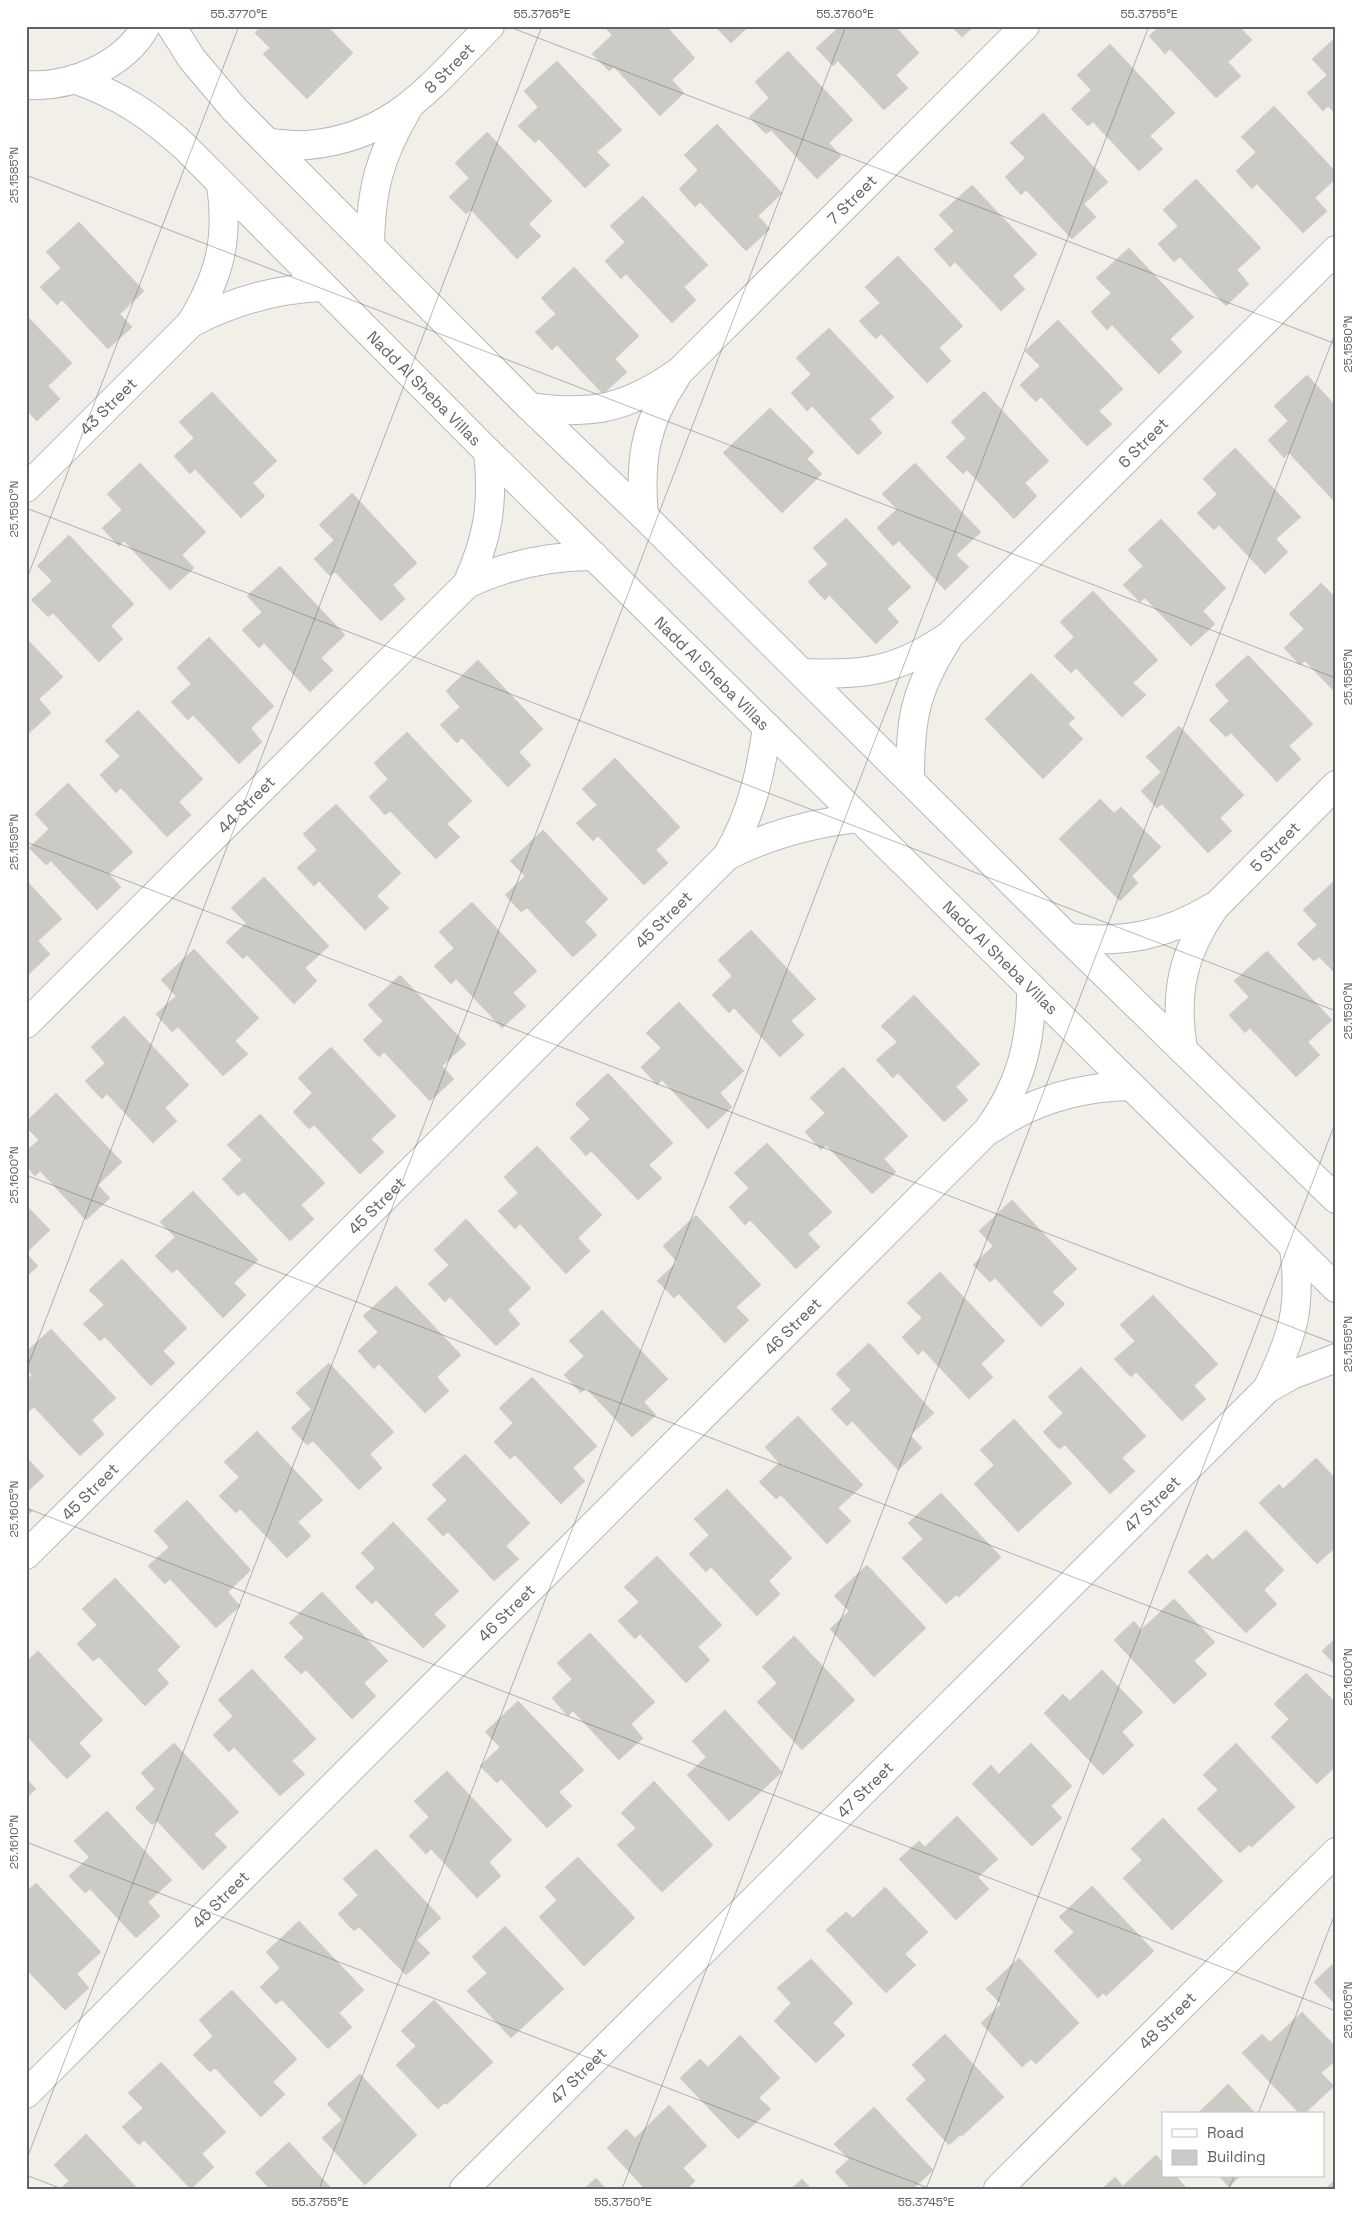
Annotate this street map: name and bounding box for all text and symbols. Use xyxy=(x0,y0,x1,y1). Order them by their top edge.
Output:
text: 55.3770°E xyxy=(210,6,268,22)
text: 55.3765°E xyxy=(513,6,571,22)
text: 55.3760°E xyxy=(816,6,874,22)
text: 55.3755°E xyxy=(1120,6,1178,22)
street label: 8 Street xyxy=(420,39,479,98)
text: 25.1585°N xyxy=(6,147,22,203)
street label: 7 Street xyxy=(823,170,881,229)
text: 25.1580°N xyxy=(1340,316,1356,372)
street label: Nadd Al Sheba Villas xyxy=(362,326,486,450)
street label: 43 Street xyxy=(75,373,142,439)
street label: 6 Street xyxy=(1114,413,1173,473)
text: 25.1590°N xyxy=(6,481,22,537)
street label: Nadd Al Sheba Villas xyxy=(650,612,774,735)
text: 25.1585°N xyxy=(1340,649,1356,705)
street label: 44 Street xyxy=(213,771,280,838)
text: 25.1595°N xyxy=(6,814,22,870)
street label: 5 Street xyxy=(1246,817,1305,877)
street label: 45 Street xyxy=(631,887,697,953)
street label: Nadd Al Sheba Villas xyxy=(938,896,1063,1019)
text: 25.1590°N xyxy=(1340,983,1356,1039)
text: 25.1600°N xyxy=(6,1146,22,1204)
street label: 45 Street xyxy=(344,1173,410,1239)
street label: 46 Street xyxy=(760,1293,826,1360)
text: 25.1595°N xyxy=(1340,1316,1356,1372)
street label: 45 Street xyxy=(57,1459,123,1525)
street label: 47 Street xyxy=(1119,1471,1185,1537)
text: 25.1605°N xyxy=(6,1481,22,1537)
street label: 46 Street xyxy=(474,1580,540,1646)
text: 25.1600°N xyxy=(1340,1648,1356,1706)
street label: 47 Street xyxy=(833,1757,898,1823)
text: 25.1610°N xyxy=(6,1815,22,1869)
street label: 46 Street xyxy=(187,1866,254,1933)
text: 25.1605°N xyxy=(1340,1982,1356,2038)
street label: 48 Street xyxy=(1134,1987,1201,2054)
street label: 47 Street xyxy=(546,2043,611,2108)
legend xyxy=(1162,2112,1324,2178)
text: Road xyxy=(1207,2123,1244,2142)
text: Building xyxy=(1207,2147,1266,2166)
text: 55.3755°E xyxy=(291,2194,349,2210)
text: 55.3750°E xyxy=(594,2194,652,2210)
text: 55.3745°E xyxy=(898,2194,955,2210)

